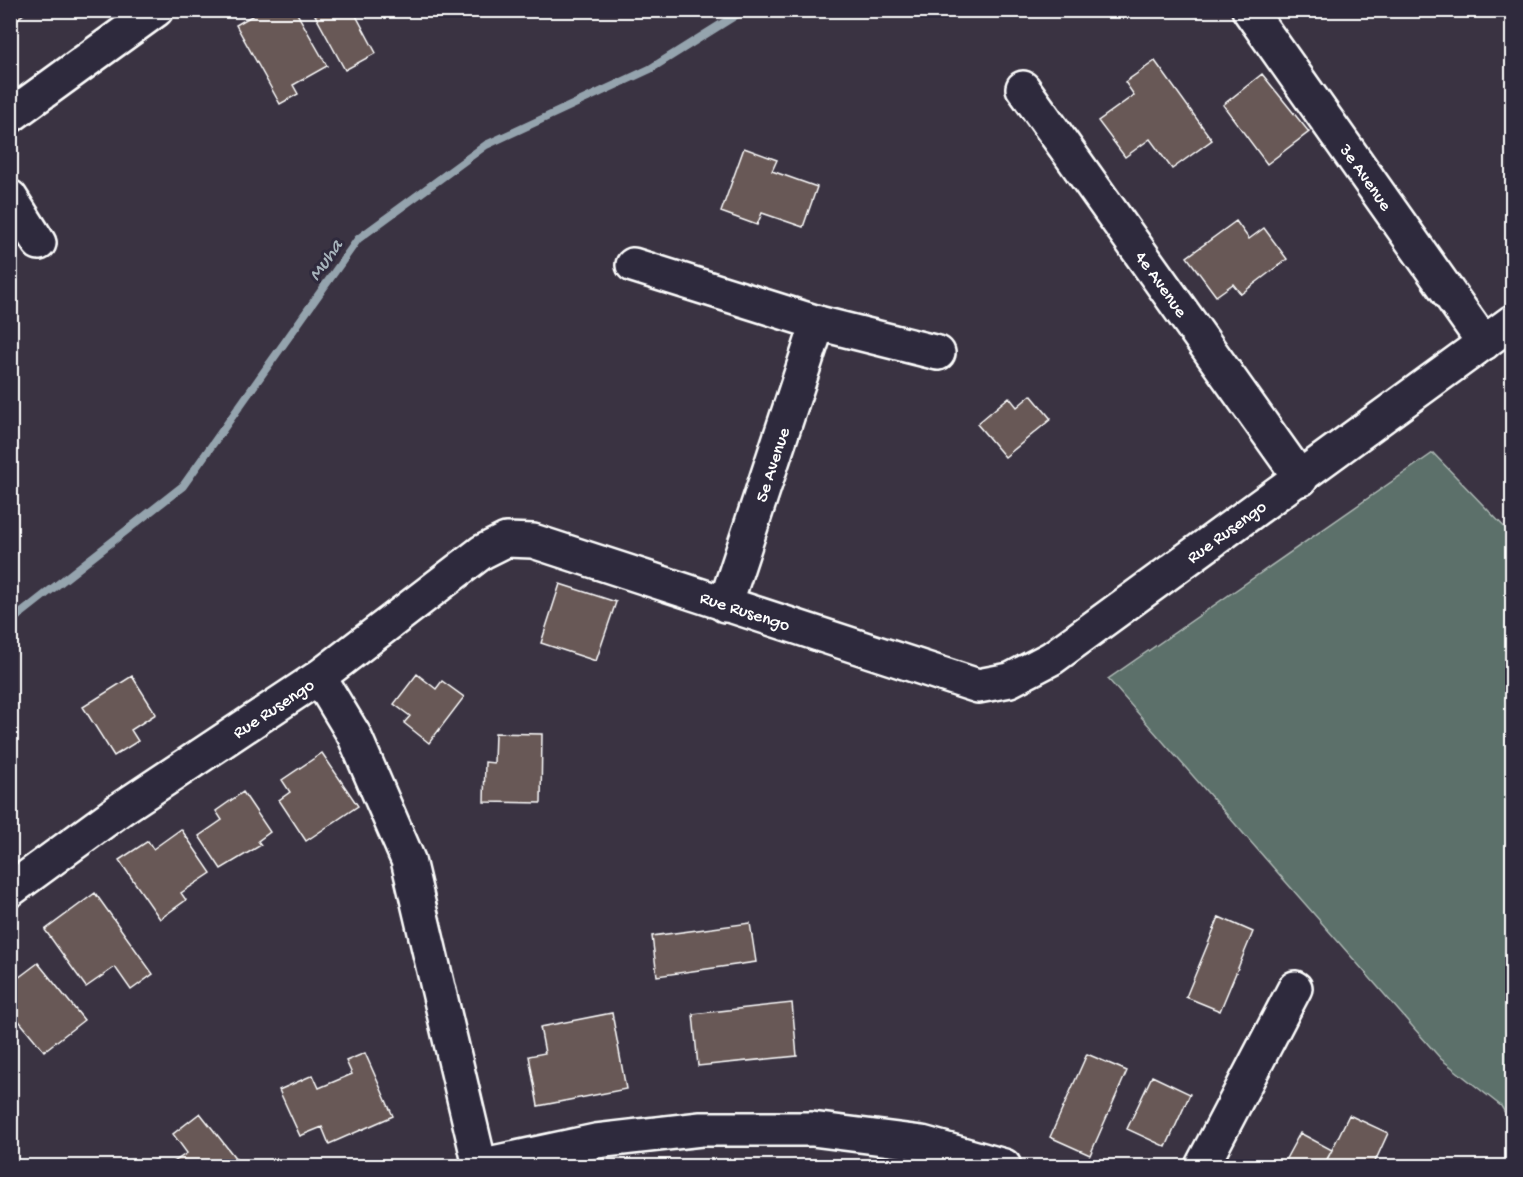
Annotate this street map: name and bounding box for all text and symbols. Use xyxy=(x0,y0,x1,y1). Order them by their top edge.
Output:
street label: 3e Avenue xyxy=(1333,140,1396,216)
water label: Muha xyxy=(305,234,350,286)
street label: 4e Avenue xyxy=(1129,248,1191,323)
street label: 5e Avenue xyxy=(752,425,796,505)
street label: Rue Rusengo xyxy=(1183,497,1271,569)
street label: Rue Rusengo xyxy=(697,588,792,637)
street label: Rue Rusengo xyxy=(230,675,319,744)

